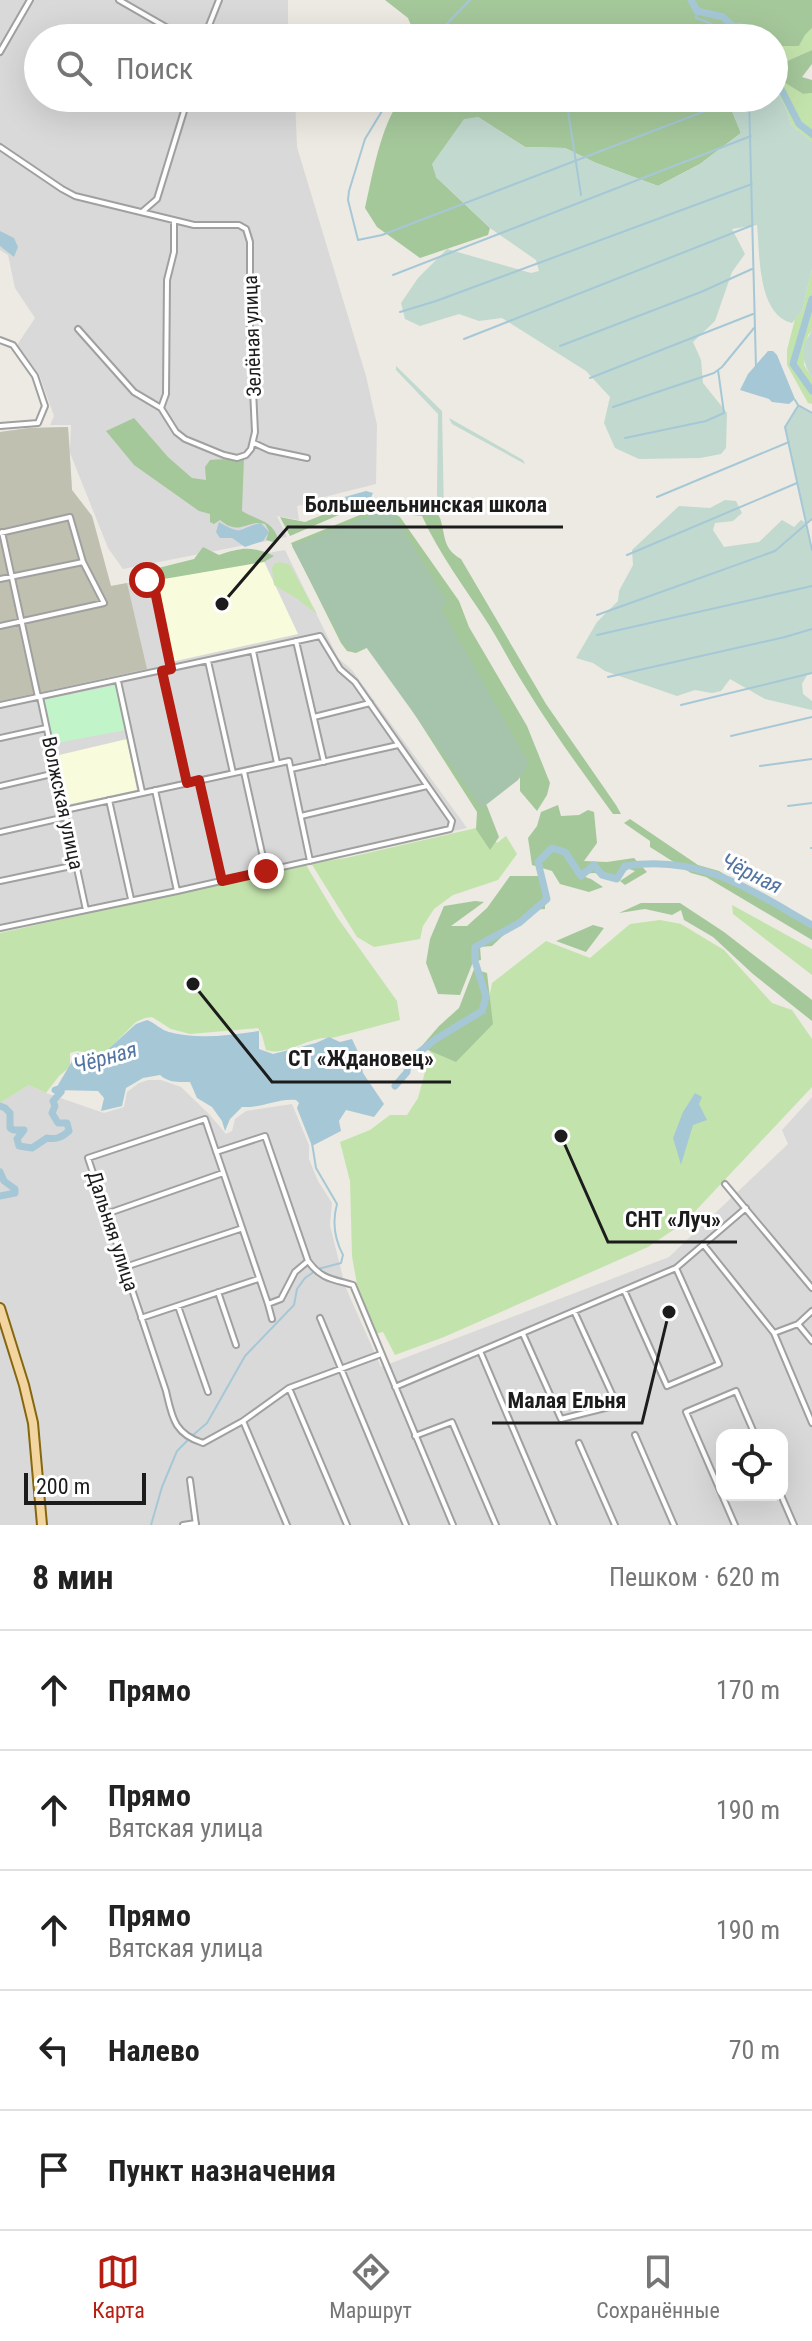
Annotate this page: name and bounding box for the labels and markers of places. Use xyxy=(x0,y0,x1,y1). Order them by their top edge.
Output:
callout: Большеельнинская школа xyxy=(288,481,563,527)
callout: СТ «Ждановец» xyxy=(272,1036,451,1082)
callout: СНТ «Луч» xyxy=(608,1196,737,1242)
callout: Малая Ельня xyxy=(492,1377,642,1423)

